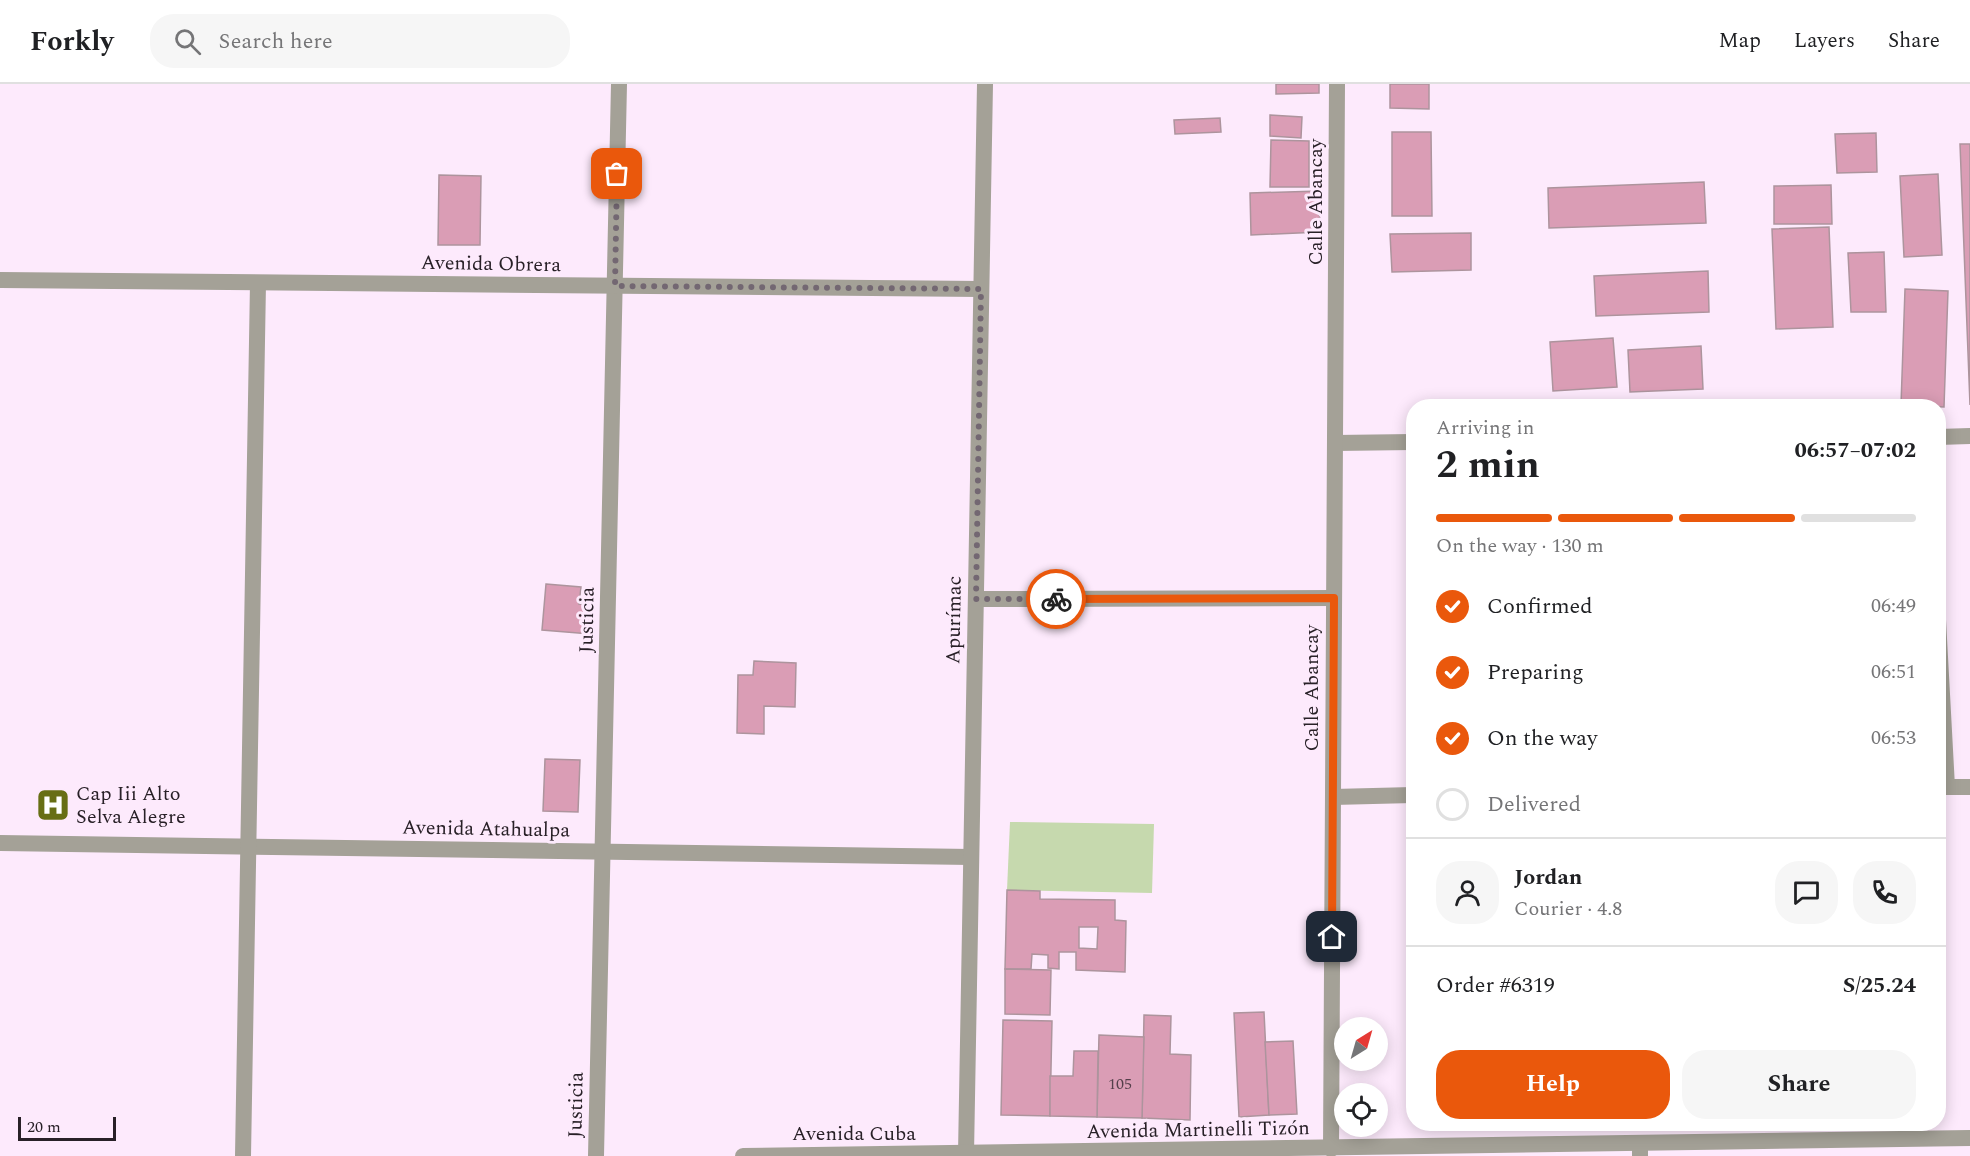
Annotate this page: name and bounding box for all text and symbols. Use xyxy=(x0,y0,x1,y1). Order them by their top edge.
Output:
search box xyxy=(150,14,570,68)
text: Forkly xyxy=(30,20,114,63)
icon: search xyxy=(171,25,204,58)
text: Search here xyxy=(219,25,333,58)
text: Map xyxy=(1719,25,1761,57)
text: Layers xyxy=(1794,25,1855,57)
text: Share xyxy=(1888,25,1940,57)
street label: Calle Abancay xyxy=(1301,137,1331,265)
pin xyxy=(591,148,642,199)
icon: bag xyxy=(600,157,633,190)
street label: Avenida Obrera xyxy=(421,248,562,280)
text: Arriving in xyxy=(1436,413,1534,443)
text: 06:57–07:02 xyxy=(1794,434,1916,467)
text: 2 min xyxy=(1436,436,1540,495)
text: On the way · 130 m xyxy=(1436,531,1604,561)
courier xyxy=(1026,569,1086,629)
street label: Apurímac xyxy=(938,576,970,664)
icon: bike xyxy=(1040,583,1073,616)
street label: Justicia xyxy=(571,586,603,653)
icon: check xyxy=(1436,590,1469,623)
text: Confirmed xyxy=(1487,590,1593,623)
text: 06:49 xyxy=(1871,591,1916,621)
street label: Calle Abancay xyxy=(1297,623,1327,751)
icon: check xyxy=(1436,656,1469,689)
text: Preparing xyxy=(1487,656,1584,689)
text: 06:51 xyxy=(1871,657,1916,687)
icon: check xyxy=(1436,722,1469,755)
text: On the way xyxy=(1487,722,1598,755)
text: 06:53 xyxy=(1871,723,1916,753)
place label: Cap Iii Alto Selva Alegre xyxy=(76,779,186,832)
hospital icon: Cap Iii Alto Selva Alegre xyxy=(35,787,71,823)
text: Delivered xyxy=(1487,788,1581,821)
street label: Avenida Atahualpa xyxy=(402,813,570,845)
button: person xyxy=(1436,861,1499,924)
text: Jordan xyxy=(1514,861,1582,894)
button: chat xyxy=(1775,861,1838,924)
button: phone xyxy=(1853,861,1916,924)
text: Courier · 4.8 xyxy=(1514,894,1622,924)
pin xyxy=(1306,911,1357,962)
icon: home xyxy=(1315,920,1348,953)
text: Order #6319 xyxy=(1436,969,1555,1002)
text: S/25.24 xyxy=(1843,969,1916,1002)
north arrow xyxy=(1334,1017,1388,1071)
map controls xyxy=(1334,1017,1388,1137)
button: Help xyxy=(1436,1050,1670,1119)
button: Share xyxy=(1682,1050,1916,1119)
street label: Justicia xyxy=(560,1071,592,1138)
house number: 105 xyxy=(1108,1072,1132,1096)
button: locate xyxy=(1334,1083,1388,1137)
street label: Avenida Martinelli Tizón xyxy=(1086,1113,1310,1147)
scale bar xyxy=(18,1114,116,1142)
text: 20 m xyxy=(27,1115,61,1139)
street label: Avenida Cuba xyxy=(792,1119,916,1149)

